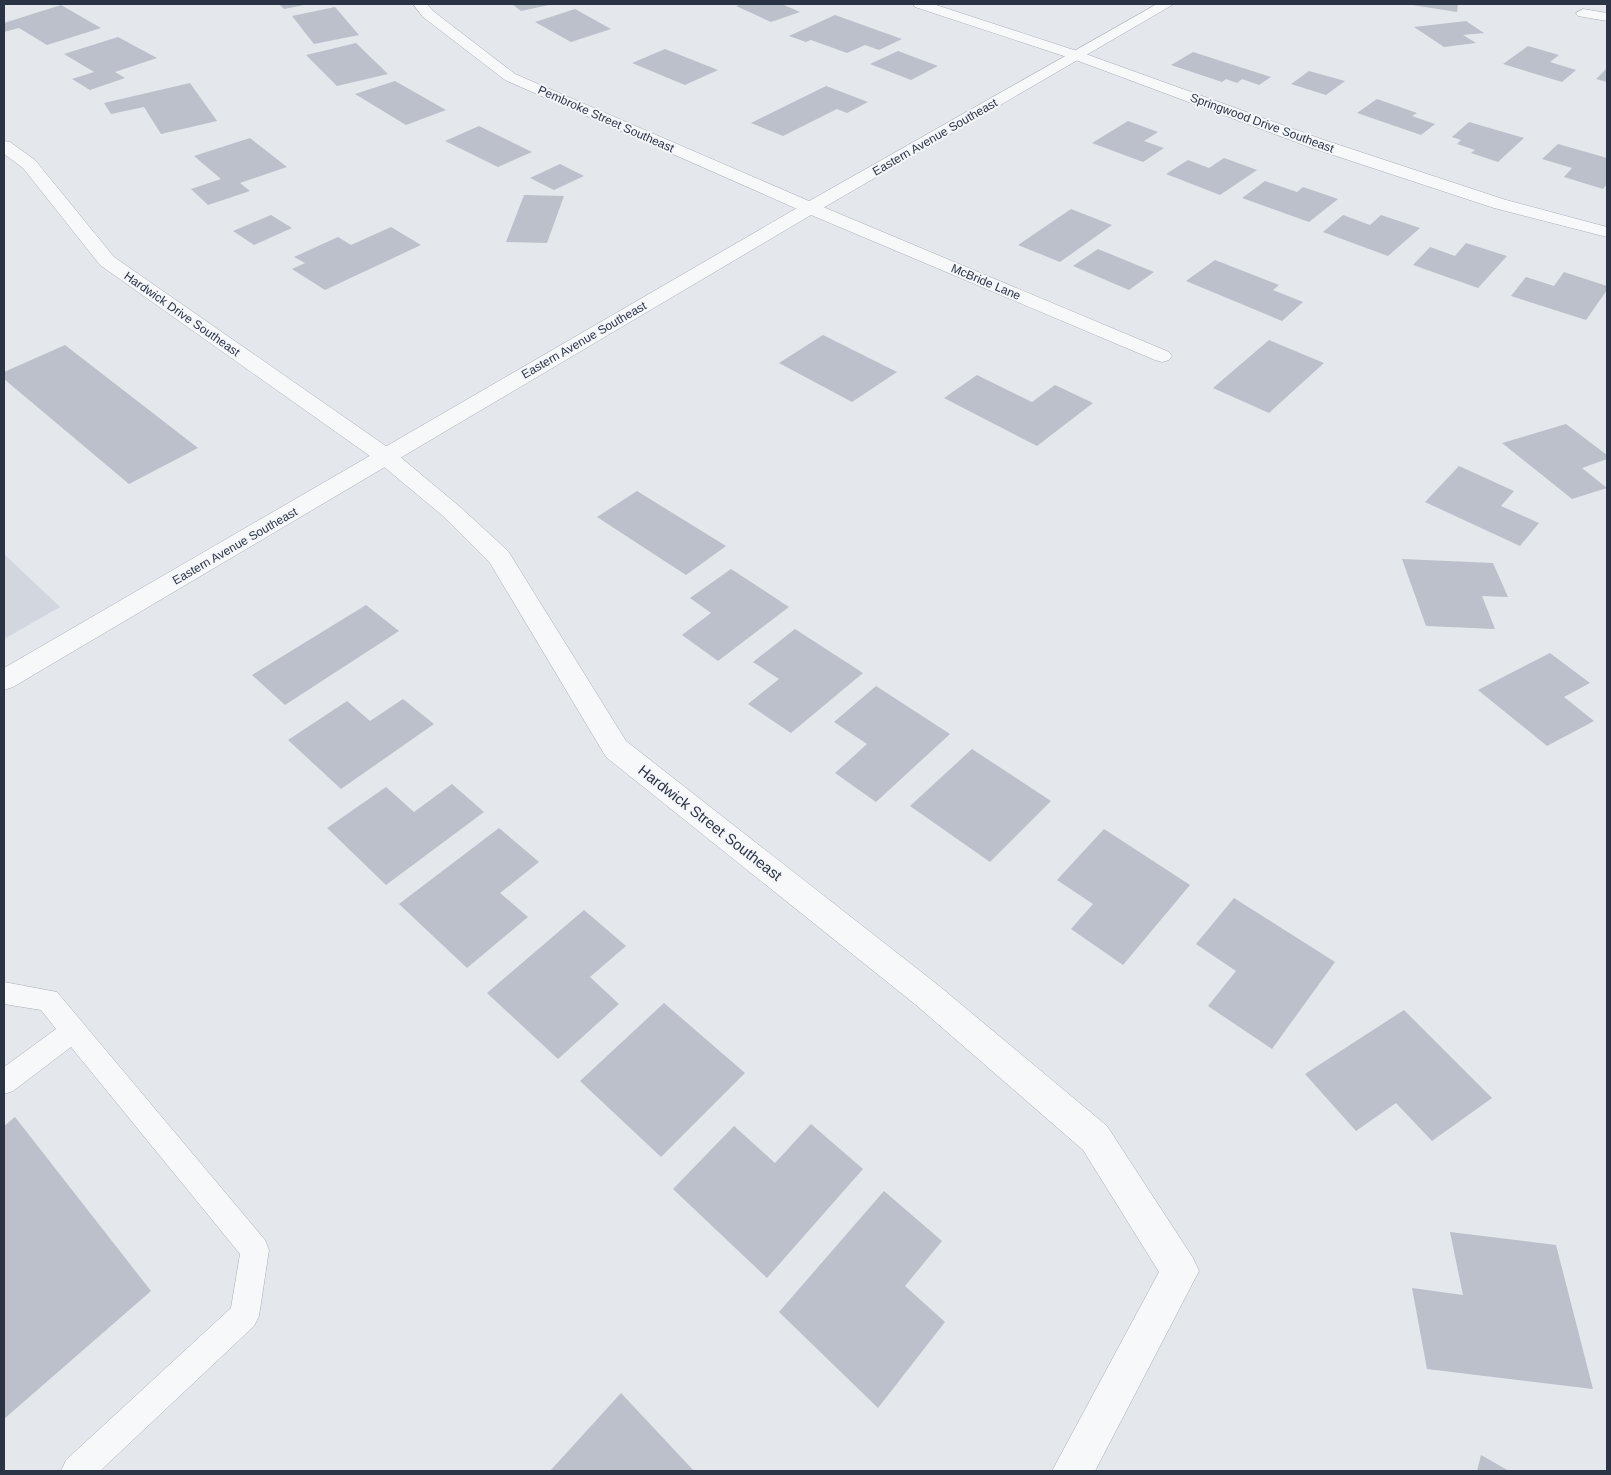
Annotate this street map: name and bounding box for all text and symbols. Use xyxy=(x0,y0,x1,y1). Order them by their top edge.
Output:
street label: Pembroke Street Southeast xyxy=(536,83,677,156)
street label: Springwood Drive Southeast xyxy=(1188,90,1336,156)
street label: Eastern Avenue Southeast xyxy=(870,95,1001,179)
street label: McBride Lane xyxy=(949,261,1023,303)
street label: Hardwick Drive Southeast xyxy=(121,269,243,360)
street label: Eastern Avenue Southeast xyxy=(519,298,650,382)
street label: Eastern Avenue Southeast xyxy=(170,504,301,588)
street label: Hardwick Street Southeast xyxy=(635,761,786,884)

